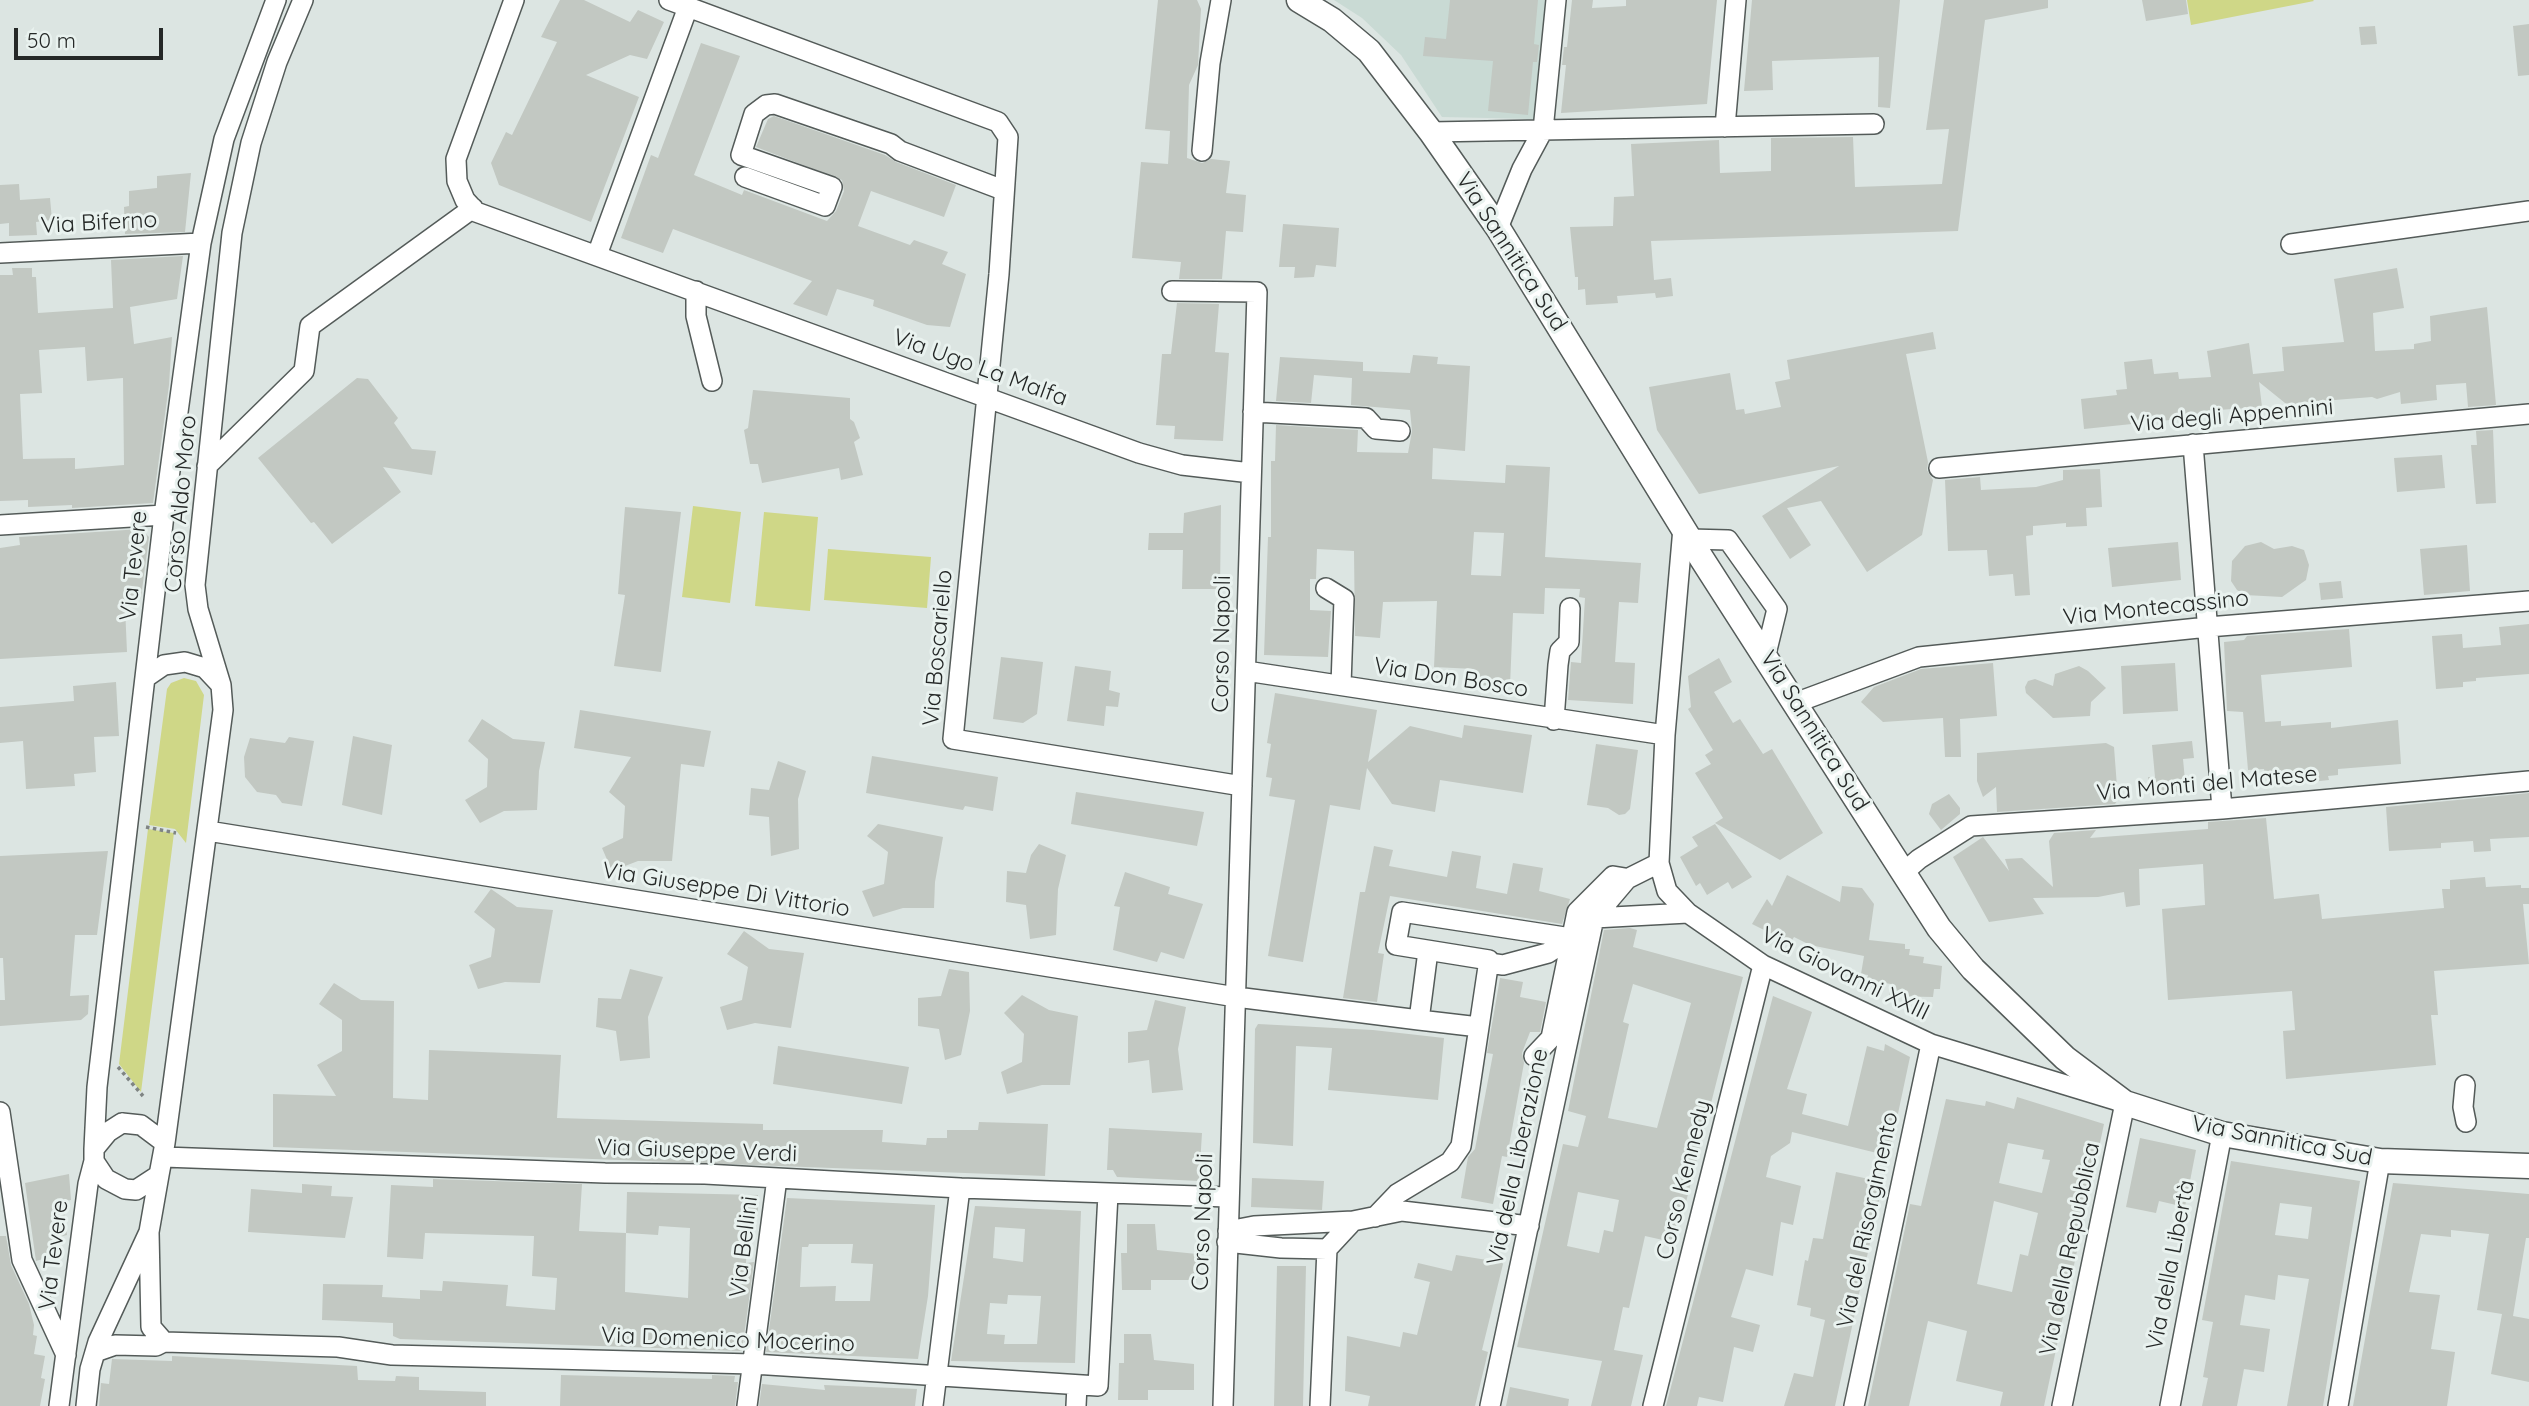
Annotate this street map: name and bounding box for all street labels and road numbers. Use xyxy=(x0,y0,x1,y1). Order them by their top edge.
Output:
street label: Via Sannitica Sud xyxy=(1449,167,1573,337)
street label: Via Biferno xyxy=(40,206,158,240)
street label: Via Ugo La Malfa xyxy=(889,324,1071,412)
street label: Via degli Appennini xyxy=(2129,393,2335,439)
street label: Corso Aldo Moro xyxy=(159,414,203,594)
street label: Via Tevere xyxy=(114,509,154,623)
street label: Via Boscariello xyxy=(917,569,959,727)
street label: Corso Napoli xyxy=(1207,575,1237,713)
street label: Via Montecassino xyxy=(2062,585,2250,631)
street label: Via Sannitica Sud xyxy=(1754,646,1874,816)
street label: Via Don Bosco xyxy=(1372,652,1530,704)
street label: Via Monti del Matese xyxy=(2095,761,2319,807)
street label: Via Giuseppe Di Vittorio xyxy=(600,857,852,923)
street label: Via Giovanni XXIII xyxy=(1756,921,1934,1027)
street label: Via della Liberazione xyxy=(1482,1046,1554,1268)
street label: Corso Kennedy xyxy=(1651,1097,1717,1263)
street label: Via del Risorgimento xyxy=(1832,1109,1904,1331)
street label: Via Sannitica Sud xyxy=(2189,1110,2375,1172)
street label: Via Giuseppe Verdi xyxy=(596,1134,798,1168)
street label: Via della Repubblica xyxy=(2034,1140,2106,1358)
street label: Corso Napoli xyxy=(1187,1153,1219,1291)
street label: Via della Libertà xyxy=(2141,1178,2201,1352)
street label: Via Bellini xyxy=(724,1195,764,1299)
street label: Via Tevere xyxy=(34,1198,74,1312)
street label: Via Domenico Mocerino xyxy=(601,1322,855,1358)

